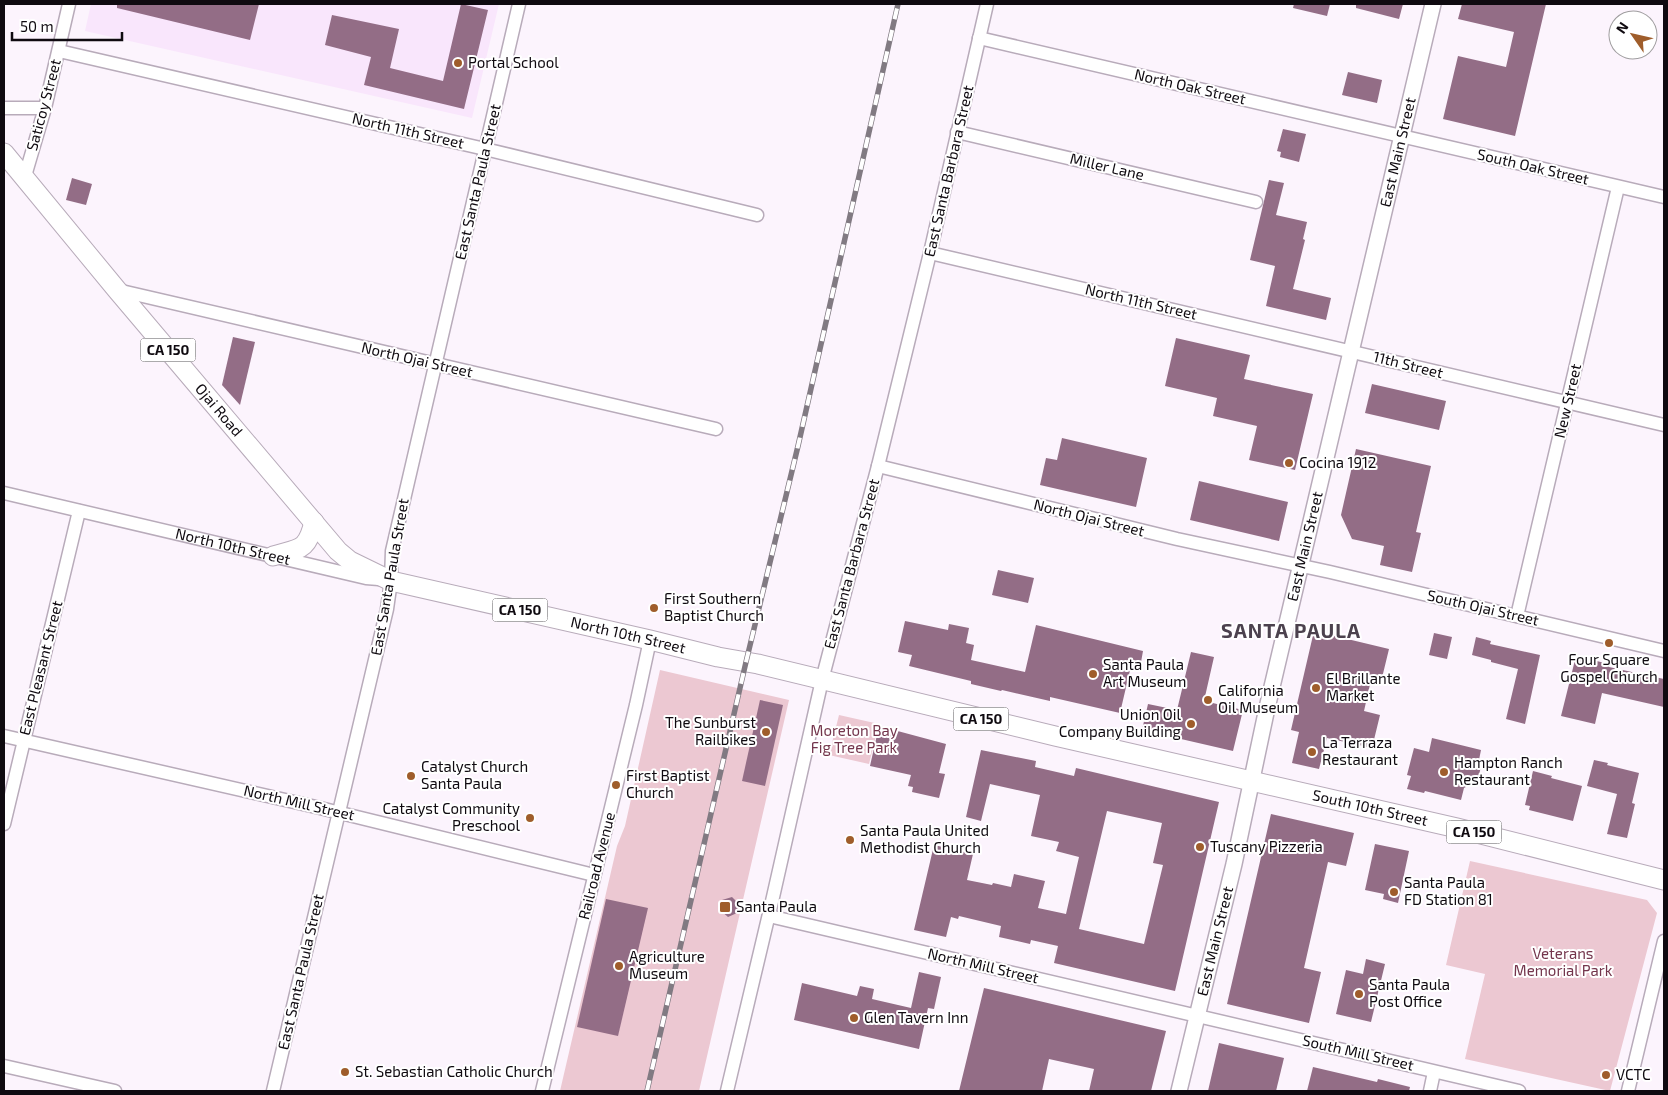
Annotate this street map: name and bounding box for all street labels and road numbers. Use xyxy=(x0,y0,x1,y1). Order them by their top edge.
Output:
street label: Saticoy Street xyxy=(22,57,64,153)
street label: North Oak Street xyxy=(1133,64,1248,108)
street label: East Santa Barbara Street xyxy=(920,83,977,258)
street label: East Main Street xyxy=(1375,95,1419,209)
street label: East Santa Paula Street xyxy=(450,102,504,261)
street label: North 11th Street xyxy=(351,108,466,152)
street label: South Oak Street xyxy=(1476,144,1591,188)
street label: Miller Lane xyxy=(1068,149,1146,183)
street label: North 11th Street xyxy=(1084,279,1199,323)
street label: North Ojai Street xyxy=(360,337,475,382)
road number: CA 150 xyxy=(140,338,196,362)
street label: 11th Street xyxy=(1371,347,1445,381)
street label: New Street xyxy=(1550,362,1584,440)
street label: Ojai Road xyxy=(192,379,247,440)
street label: East Santa Barbara Street xyxy=(820,476,883,651)
street label: East Main Street xyxy=(1282,489,1326,603)
street label: North Ojai Street xyxy=(1032,495,1147,541)
street label: East Santa Paula Street xyxy=(366,497,412,657)
street label: North 10th Street xyxy=(174,524,293,568)
street label: South Ojai Street xyxy=(1425,585,1541,630)
street label: East Pleasant Street xyxy=(15,598,66,737)
road number: CA 150 xyxy=(492,598,548,622)
street label: North 10th Street xyxy=(569,612,688,657)
road number: CA 150 xyxy=(954,708,1008,731)
street label: North Mill Street xyxy=(242,781,357,824)
street label: South 10th Street xyxy=(1311,785,1430,829)
street label: Railroad Avenue xyxy=(574,810,618,921)
road number: CA 150 xyxy=(1446,820,1502,844)
street label: East Main Street xyxy=(1192,884,1236,998)
street label: East Santa Paula Street xyxy=(273,892,327,1051)
street label: North Mill Street xyxy=(926,944,1041,987)
street label: South Mill Street xyxy=(1301,1030,1416,1074)

